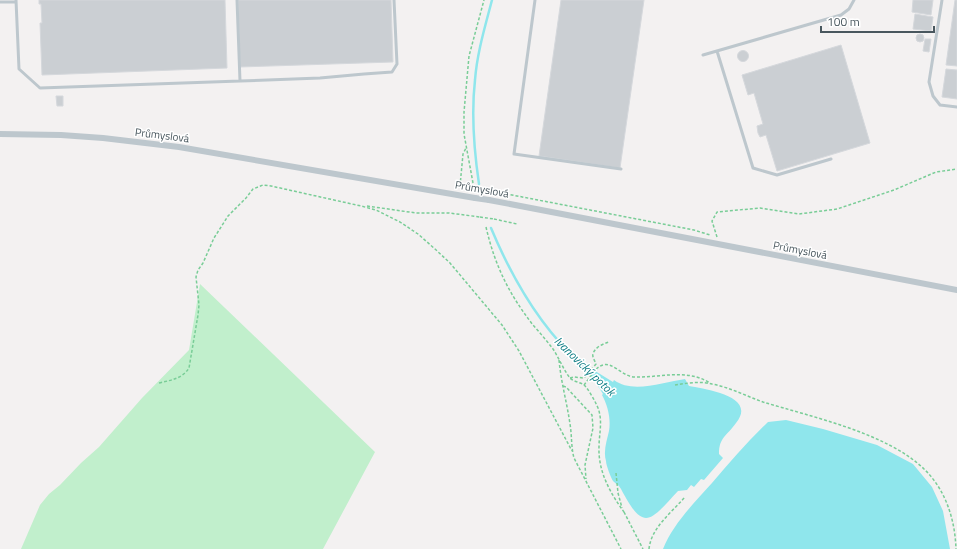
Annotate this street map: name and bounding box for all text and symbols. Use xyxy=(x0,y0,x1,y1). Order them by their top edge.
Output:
scale bar xyxy=(821,8,934,34)
text: 100 m xyxy=(827,12,860,31)
street label: Průmyslová xyxy=(134,124,191,146)
street label: Průmyslová xyxy=(454,176,511,202)
street label: Průmyslová xyxy=(772,237,829,263)
water label: Ivanovický potok xyxy=(550,332,621,401)

